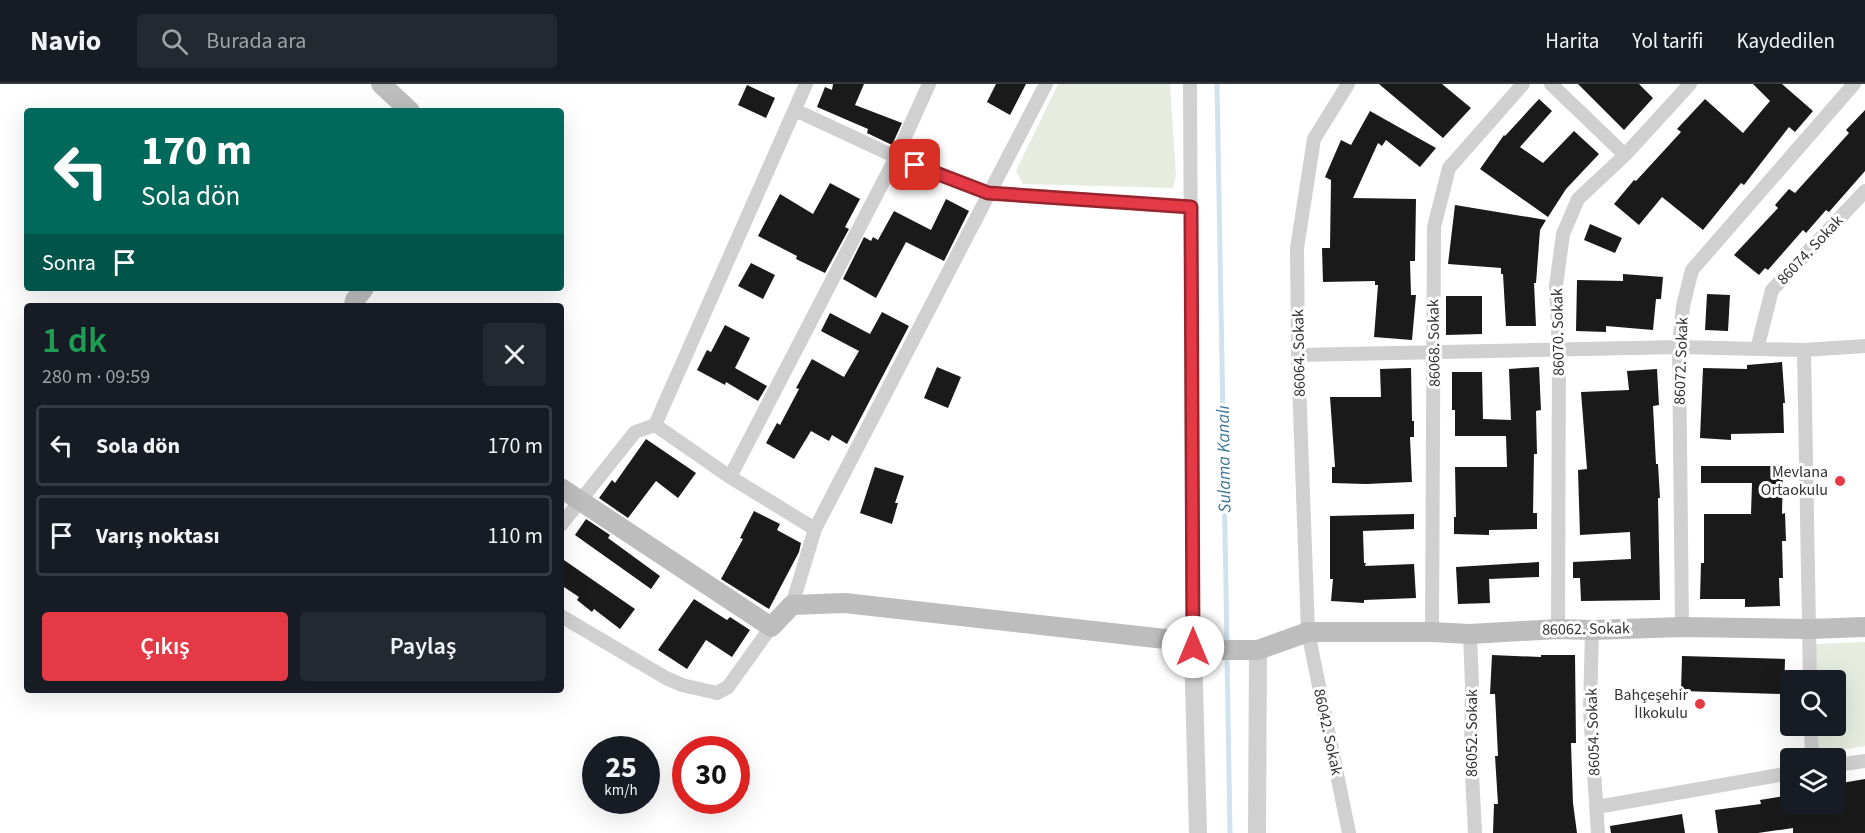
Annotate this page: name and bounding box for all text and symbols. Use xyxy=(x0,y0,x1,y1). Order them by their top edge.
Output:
search box xyxy=(137,14,557,68)
text: Navio xyxy=(30,21,101,61)
icon: search xyxy=(158,25,191,58)
text: Burada ara xyxy=(206,25,306,57)
text: Harita xyxy=(1545,26,1599,56)
text: Yol tarifi xyxy=(1632,26,1703,56)
text: Kaydedilen xyxy=(1736,26,1835,56)
text: 170 m xyxy=(141,121,252,181)
icon: left xyxy=(42,132,120,210)
pin xyxy=(889,139,940,190)
icon: arrive xyxy=(898,148,931,181)
text: Sola dön xyxy=(141,177,240,216)
street label: 86074. Sokak xyxy=(1772,210,1848,290)
icon: arrive xyxy=(108,246,141,279)
text: Sonra xyxy=(42,247,96,279)
street label: 86070. Sokak xyxy=(1546,288,1570,376)
street label: 86068. Sokak xyxy=(1422,299,1446,387)
street label: 86064. Sokak xyxy=(1287,309,1311,397)
text: 1 dk xyxy=(42,315,107,366)
street label: 86072. Sokak xyxy=(1668,317,1694,405)
button: close xyxy=(483,323,546,386)
text: 280 m · 09:59 xyxy=(42,363,150,391)
water label: Sulama Kanalı xyxy=(1211,405,1237,513)
icon: left xyxy=(45,429,78,462)
text: Sola dön xyxy=(96,430,180,462)
text: 170 m xyxy=(488,430,543,462)
place label: Mevlana Ortaokulu xyxy=(1761,461,1828,501)
marker: Mevlana Ortaokulu xyxy=(1833,474,1847,488)
icon: arrive xyxy=(45,519,78,552)
text: Varış noktası xyxy=(96,520,220,552)
text: 110 m xyxy=(488,520,543,552)
button: Çıkış xyxy=(42,612,288,681)
button: Paylaş xyxy=(300,612,546,681)
position arrow xyxy=(1161,615,1225,679)
street label: 86062. Sokak xyxy=(1542,617,1630,641)
map controls xyxy=(1780,670,1846,814)
button: search xyxy=(1780,670,1846,736)
place label: Bahçeşehir İlkokulu xyxy=(1614,684,1688,724)
street label: 86042. Sokak xyxy=(1308,687,1348,777)
street label: 86054. Sokak xyxy=(1580,688,1606,776)
street label: 86052. Sokak xyxy=(1461,689,1483,777)
marker: Bahçeşehir İlkokulu xyxy=(1693,697,1707,711)
speed limit sign: 30 xyxy=(672,736,750,814)
text: 25 xyxy=(605,746,637,789)
button: layers xyxy=(1780,748,1846,814)
text: km/h xyxy=(604,780,638,801)

